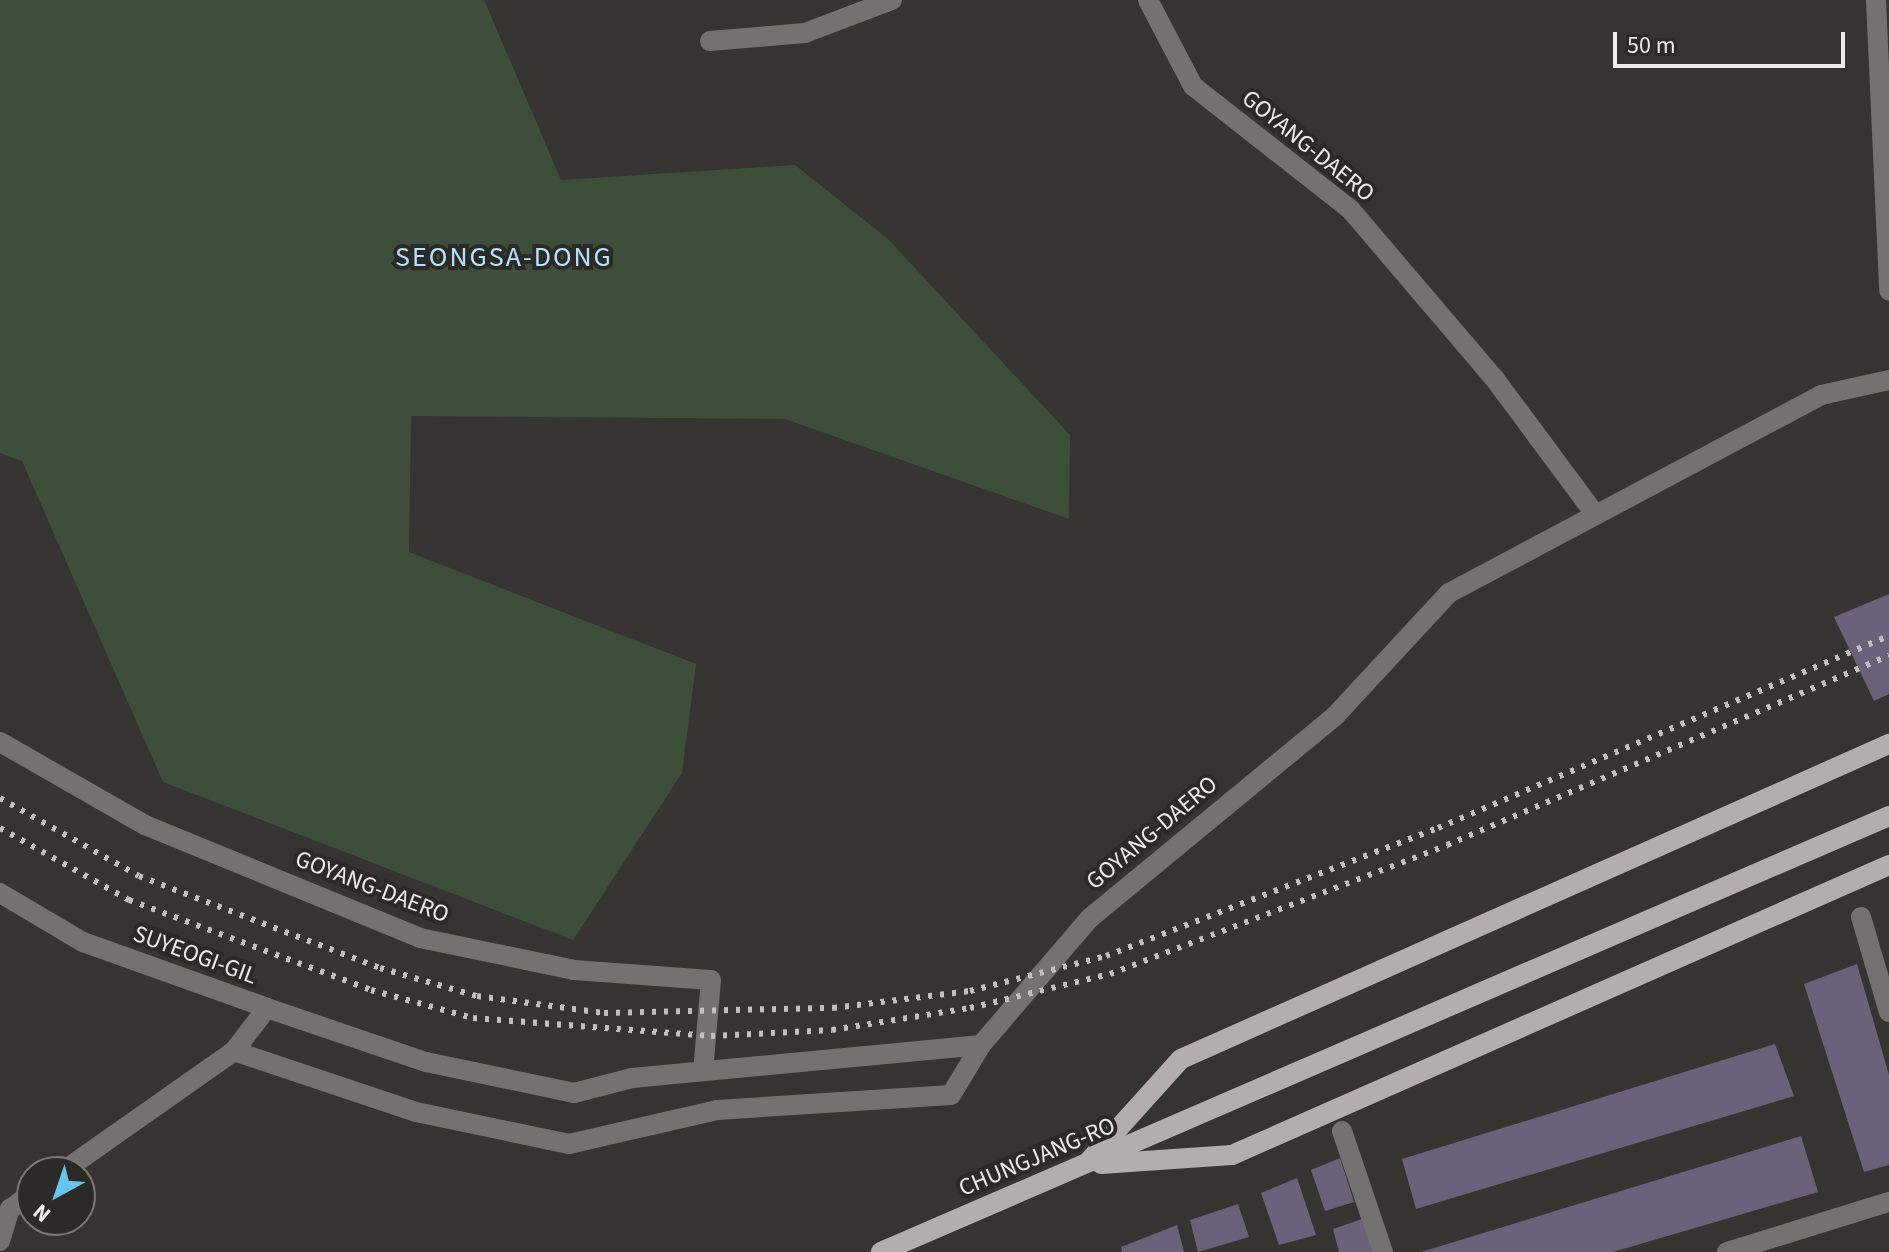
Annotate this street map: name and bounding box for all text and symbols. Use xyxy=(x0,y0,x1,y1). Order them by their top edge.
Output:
scale bar xyxy=(1617,16,1849,66)
text: 50 m xyxy=(1627,28,1676,63)
street label: GOYANG-DAERO xyxy=(1236,84,1380,208)
district label: SEONGSA-DONG xyxy=(395,240,613,274)
street label: GOYANG-DAERO xyxy=(1081,770,1223,896)
street label: GOYANG-DAERO xyxy=(291,845,453,929)
street label: SUYEOGI-GIL xyxy=(129,919,261,991)
street label: CHUNGJANG-RO xyxy=(954,1111,1120,1203)
north arrow xyxy=(16,1156,96,1236)
text: N xyxy=(26,1196,58,1230)

